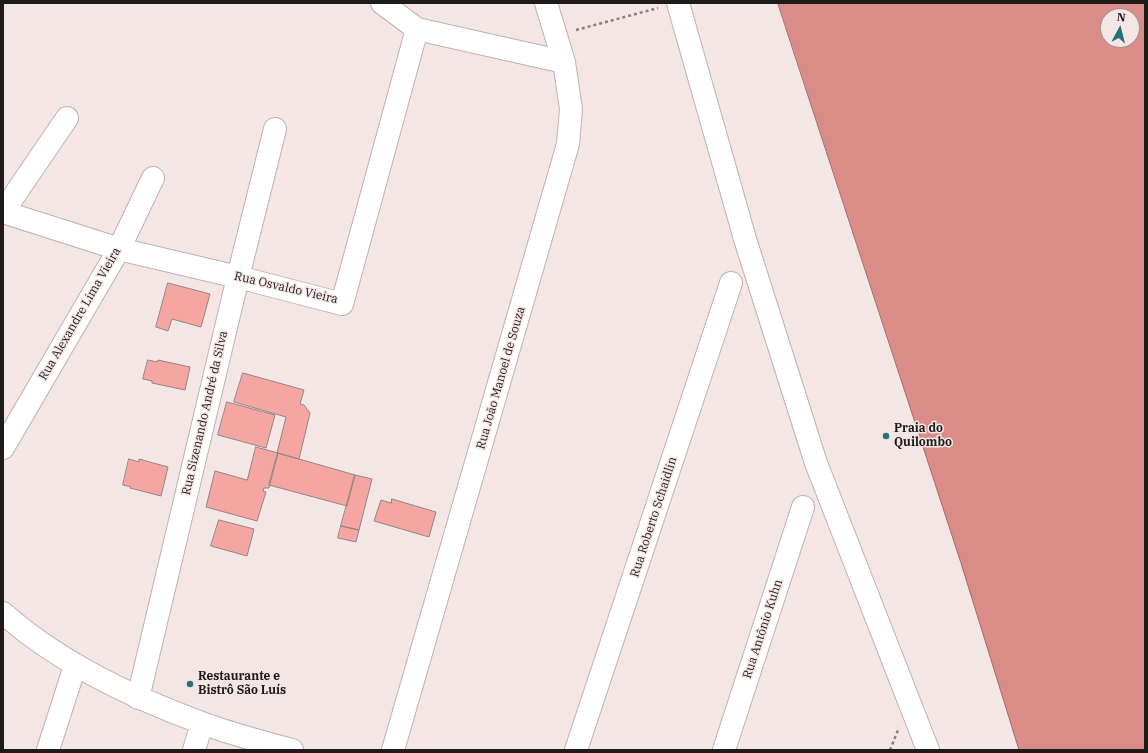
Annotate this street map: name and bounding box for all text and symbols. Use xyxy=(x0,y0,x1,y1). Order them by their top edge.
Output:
north arrow xyxy=(1100,8,1140,48)
text: N xyxy=(1116,10,1127,25)
street label: Rua Alexandre Lima Vieira xyxy=(36,245,124,383)
street label: Rua Osvaldo Vieira xyxy=(233,269,339,307)
street label: Rua João Manoel de Souza xyxy=(474,305,528,451)
street label: Rua Sizenando André da Silva xyxy=(179,329,231,497)
place label: Praia do Quilombo xyxy=(894,422,952,450)
marker: Praia do Quilombo xyxy=(881,431,891,441)
street label: Rua Roberto Schaidlin xyxy=(628,455,680,579)
street label: Rua Antônio Kuhn xyxy=(740,578,786,680)
place label: Restaurante e Bistrô São Luís xyxy=(198,670,286,698)
marker: Restaurante e Bistrô São Luís xyxy=(185,679,195,689)

